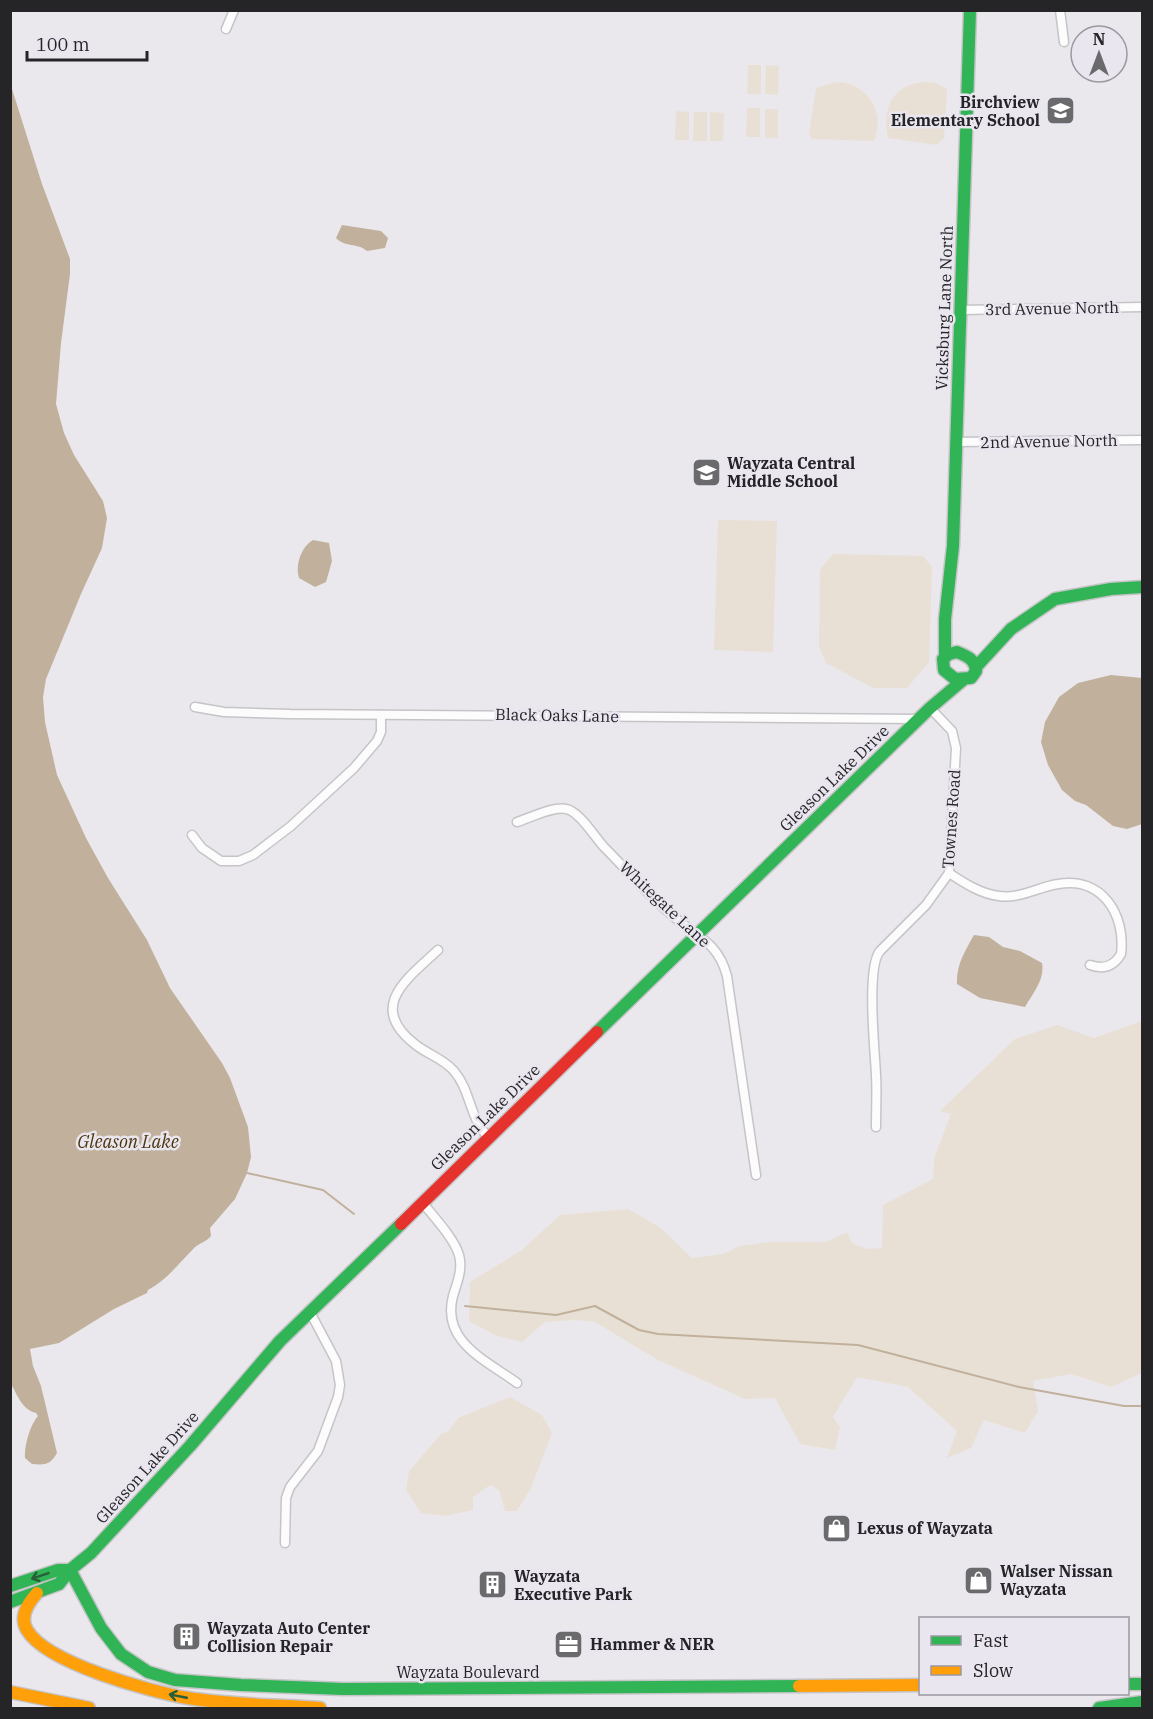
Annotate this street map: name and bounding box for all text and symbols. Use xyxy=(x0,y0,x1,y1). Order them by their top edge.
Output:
scale bar xyxy=(27,24,147,62)
north arrow xyxy=(1069,24,1129,84)
text: N xyxy=(1093,29,1105,49)
text: 100 m xyxy=(36,33,90,56)
place label: Birchview Elementary School xyxy=(891,92,1040,130)
school or university icon: Birchview Elementary School xyxy=(1045,95,1077,127)
street label: Vicksburg Lane North xyxy=(931,225,957,391)
street label: 3rd Avenue North xyxy=(985,297,1119,319)
street label: 2nd Avenue North xyxy=(980,430,1118,452)
place label: Wayzata Central Middle School xyxy=(727,453,855,491)
school or university icon: Wayzata Central Middle School xyxy=(690,456,722,488)
street label: Black Oaks Lane xyxy=(495,704,619,726)
street label: Gleason Lake Drive xyxy=(775,721,893,835)
street label: Townes Road xyxy=(938,768,964,869)
street label: Whitegate Lane xyxy=(615,857,715,951)
street label: Gleason Lake Drive xyxy=(426,1060,544,1174)
water label: Gleason Lake xyxy=(77,1130,179,1153)
street label: Gleason Lake Drive xyxy=(91,1407,203,1527)
shop icon: Lexus of Wayzata xyxy=(820,1512,852,1544)
place label: Lexus of Wayzata xyxy=(857,1518,993,1538)
place label: Walser Nissan Wayzata xyxy=(1000,1561,1113,1599)
shop icon: Walser Nissan Wayzata xyxy=(963,1564,995,1596)
place label: Wayzata Executive Park xyxy=(514,1566,632,1604)
building icon: Wayzata Executive Park xyxy=(477,1569,509,1601)
one-way arrow xyxy=(31,1571,50,1582)
legend xyxy=(919,1617,1129,1695)
place label: Wayzata Auto Center Collision Repair xyxy=(207,1618,370,1656)
building icon: Wayzata Auto Center Collision Repair xyxy=(170,1621,202,1653)
office icon: Hammer & NER xyxy=(553,1628,585,1660)
text: Fast xyxy=(973,1629,1008,1652)
place label: Hammer & NER xyxy=(590,1634,715,1654)
text: Slow xyxy=(973,1659,1013,1682)
street label: Wayzata Boulevard xyxy=(396,1662,540,1682)
one-way arrow xyxy=(169,1690,189,1701)

